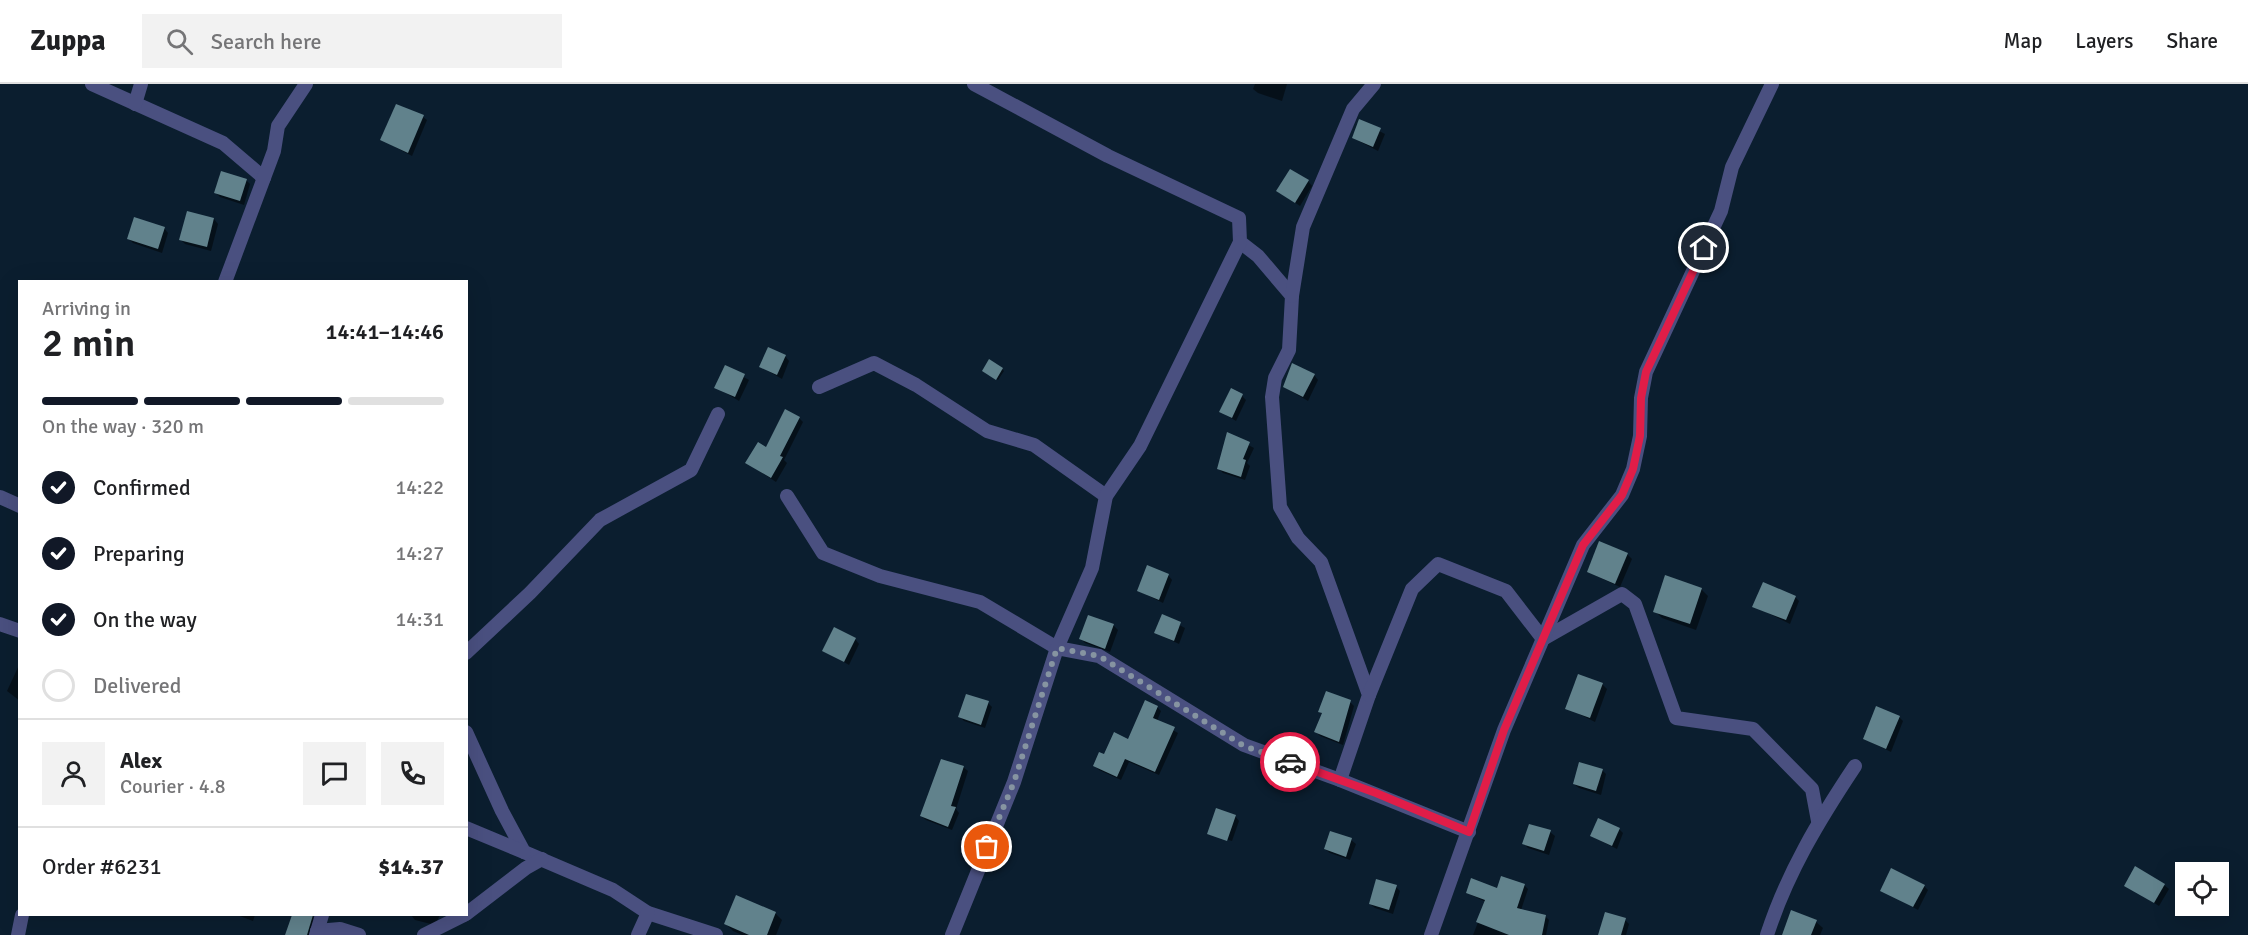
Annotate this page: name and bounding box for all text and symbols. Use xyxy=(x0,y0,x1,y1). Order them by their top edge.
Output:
search box xyxy=(142,14,562,68)
text: Zuppa xyxy=(30,24,106,58)
icon: search xyxy=(163,25,196,58)
text: Search here xyxy=(211,28,322,55)
text: Map xyxy=(2004,28,2042,54)
text: Layers xyxy=(2075,28,2133,54)
text: Share xyxy=(2166,28,2218,54)
pin xyxy=(1678,222,1729,273)
icon: home xyxy=(1687,231,1720,264)
text: Arriving in xyxy=(42,296,131,321)
text: 14:41–14:46 xyxy=(326,318,444,345)
text: 2 min xyxy=(42,319,135,367)
text: On the way · 320 m xyxy=(42,414,204,439)
icon: check xyxy=(42,471,75,504)
text: Confirmed xyxy=(93,474,191,501)
text: 14:22 xyxy=(395,475,444,500)
icon: check xyxy=(42,537,75,570)
text: Preparing xyxy=(93,540,185,567)
text: 14:27 xyxy=(395,541,444,566)
icon: check xyxy=(42,603,75,636)
text: On the way xyxy=(93,606,197,633)
text: 14:31 xyxy=(395,607,444,632)
text: Delivered xyxy=(93,672,181,699)
courier xyxy=(1260,732,1320,792)
button: person xyxy=(42,742,105,805)
button: chat xyxy=(303,742,366,805)
button: phone xyxy=(381,742,444,805)
icon: car xyxy=(1274,746,1307,779)
text: Alex xyxy=(120,747,162,774)
text: Courier · 4.8 xyxy=(120,774,226,799)
pin xyxy=(961,821,1012,872)
icon: bag xyxy=(970,830,1003,863)
text: Order #6231 xyxy=(42,853,162,880)
text: $14.37 xyxy=(378,853,444,880)
map controls xyxy=(2175,862,2229,916)
button: locate xyxy=(2175,862,2229,916)

